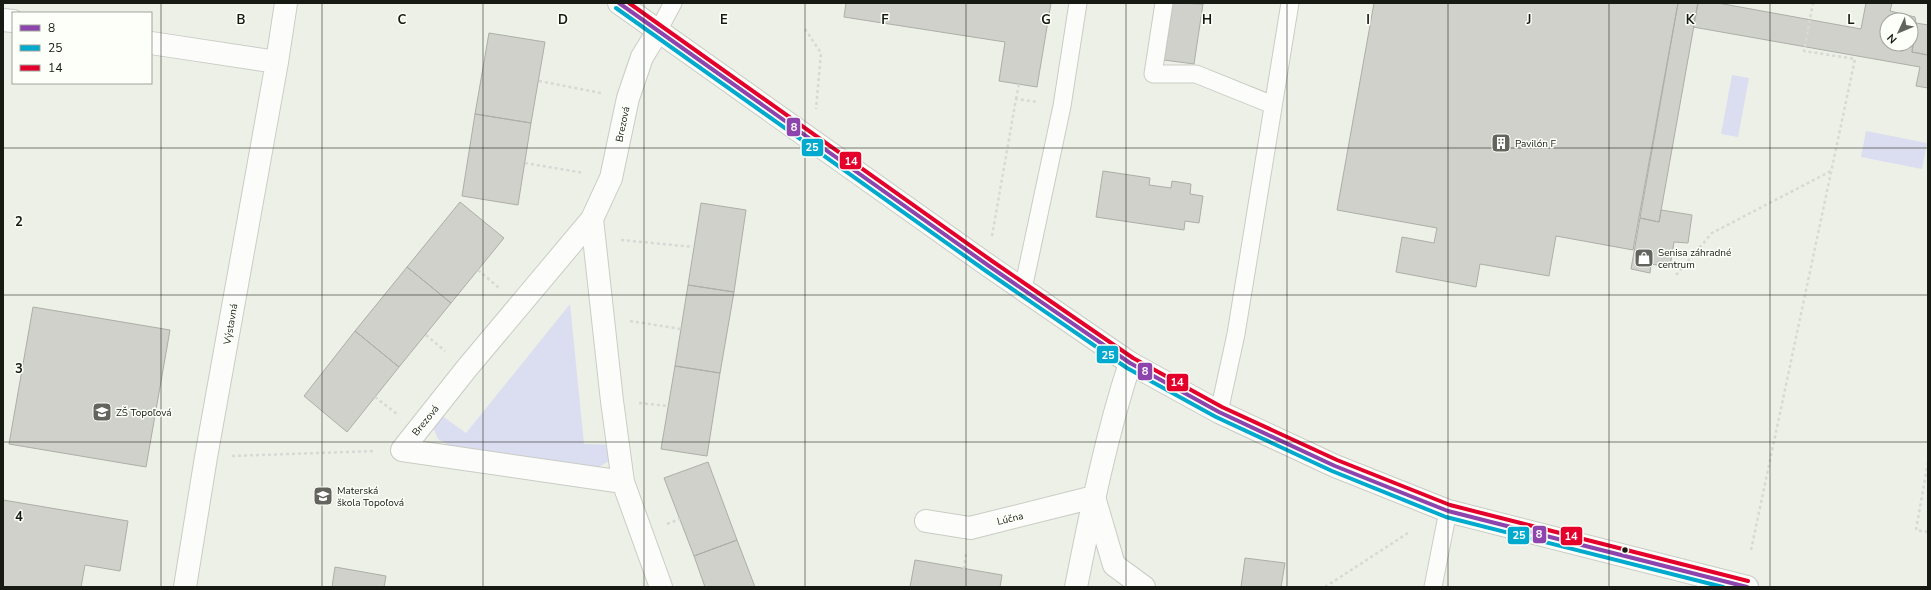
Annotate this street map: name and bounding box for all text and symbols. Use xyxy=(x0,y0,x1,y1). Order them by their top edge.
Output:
text: B xyxy=(237,11,246,29)
text: C xyxy=(398,11,407,29)
text: D xyxy=(558,11,568,29)
text: E xyxy=(720,11,728,29)
text: F xyxy=(881,11,889,29)
text: G xyxy=(1041,11,1051,29)
text: H xyxy=(1202,11,1212,29)
text: I xyxy=(1366,11,1370,29)
text: J xyxy=(1526,11,1531,29)
text: K xyxy=(1686,11,1695,29)
text: L xyxy=(1847,11,1855,29)
legend xyxy=(12,12,152,84)
north arrow xyxy=(1879,12,1919,52)
text: 8 xyxy=(48,20,55,36)
text: N xyxy=(1884,30,1900,47)
text: 25 xyxy=(48,40,62,56)
text: 14 xyxy=(48,60,62,76)
street label: Brezová xyxy=(612,105,634,143)
line badge: 8 xyxy=(786,117,801,137)
text: 8 xyxy=(791,120,798,135)
building icon: Pavilón F xyxy=(1490,132,1512,154)
place label: Pavilón F xyxy=(1515,137,1557,151)
line badge: 25 xyxy=(801,138,824,157)
text: 25 xyxy=(805,140,819,155)
line badge: 14 xyxy=(839,151,862,170)
text: 14 xyxy=(844,154,858,169)
text: 2 xyxy=(15,213,23,231)
place label: Senisa záhradné centrum xyxy=(1658,246,1731,272)
shop icon: Senisa záhradné centrum xyxy=(1633,247,1655,269)
street label: Výstavná xyxy=(220,303,241,347)
line badge: 25 xyxy=(1096,345,1119,364)
text: 25 xyxy=(1101,348,1115,363)
text: 3 xyxy=(15,360,23,378)
line badge: 8 xyxy=(1137,362,1153,381)
text: 8 xyxy=(1142,364,1149,379)
line badge: 14 xyxy=(1166,373,1189,392)
text: 14 xyxy=(1170,375,1184,390)
school or university icon: ZŠ Topoľová xyxy=(91,401,113,423)
street label: Brezová xyxy=(409,402,443,439)
place label: ZŠ Topoľová xyxy=(116,406,172,420)
place label: Materská škola Topoľová xyxy=(337,484,404,510)
school or university icon: Materská škola Topoľová xyxy=(312,485,334,507)
text: 4 xyxy=(15,508,23,526)
street label: Lúčna xyxy=(996,509,1025,529)
line badge: 8 xyxy=(1532,525,1547,544)
line badge: 25 xyxy=(1507,526,1530,545)
line badge: 14 xyxy=(1560,526,1583,546)
text: 8 xyxy=(1536,527,1543,542)
text: 25 xyxy=(1512,528,1526,543)
text: 14 xyxy=(1564,529,1578,544)
unlabelled marker xyxy=(1620,545,1630,555)

